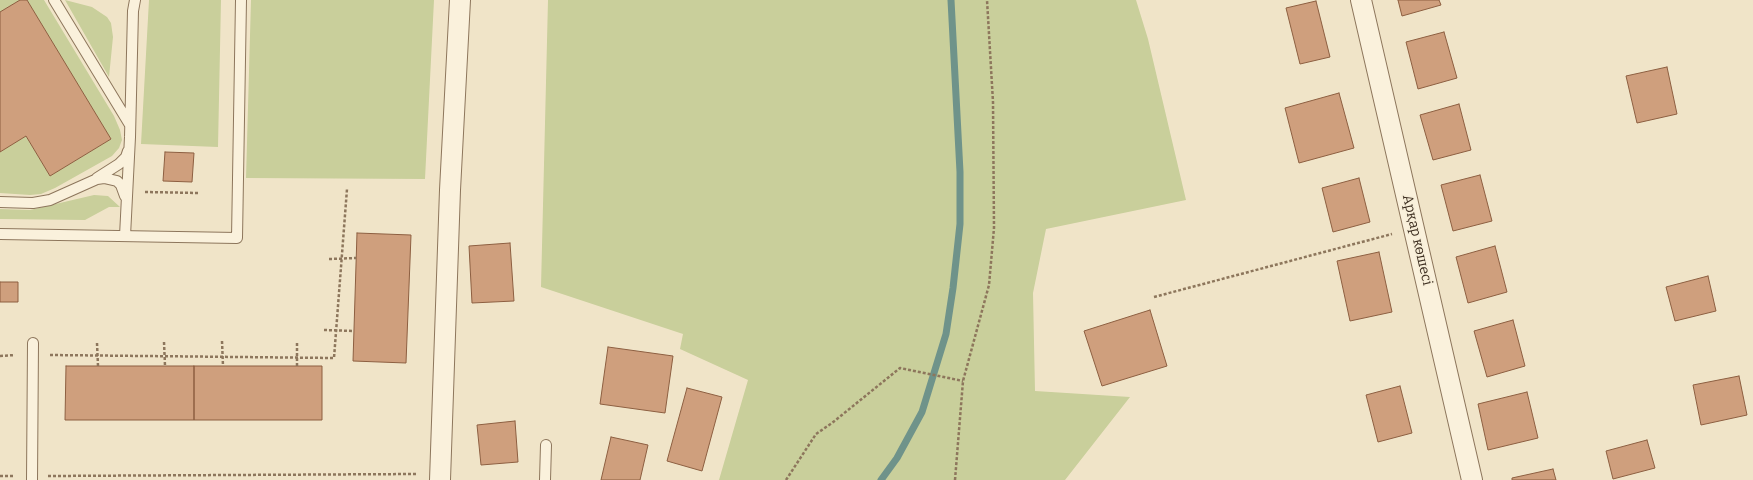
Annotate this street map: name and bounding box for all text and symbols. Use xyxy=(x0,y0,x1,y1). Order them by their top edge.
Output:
street label: Арқар көшесі xyxy=(1398,193,1436,287)

